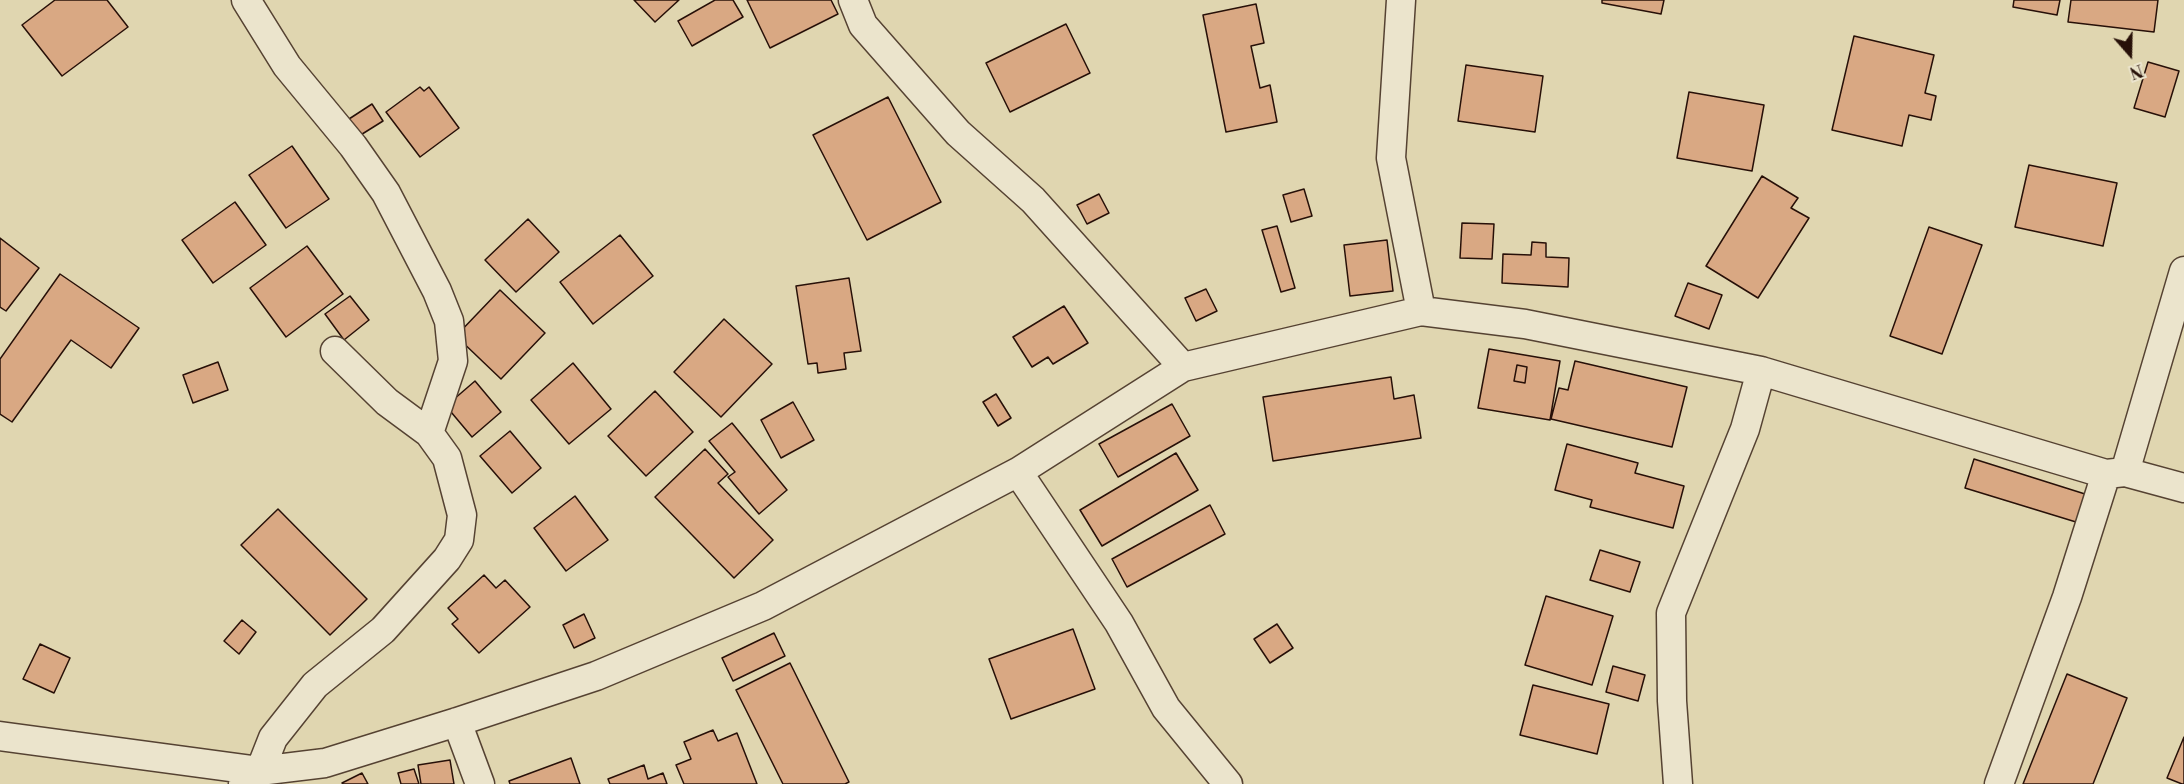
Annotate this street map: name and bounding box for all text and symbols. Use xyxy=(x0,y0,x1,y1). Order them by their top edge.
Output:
north arrow xyxy=(2100,24,2160,84)
text: N xyxy=(2127,59,2146,82)

